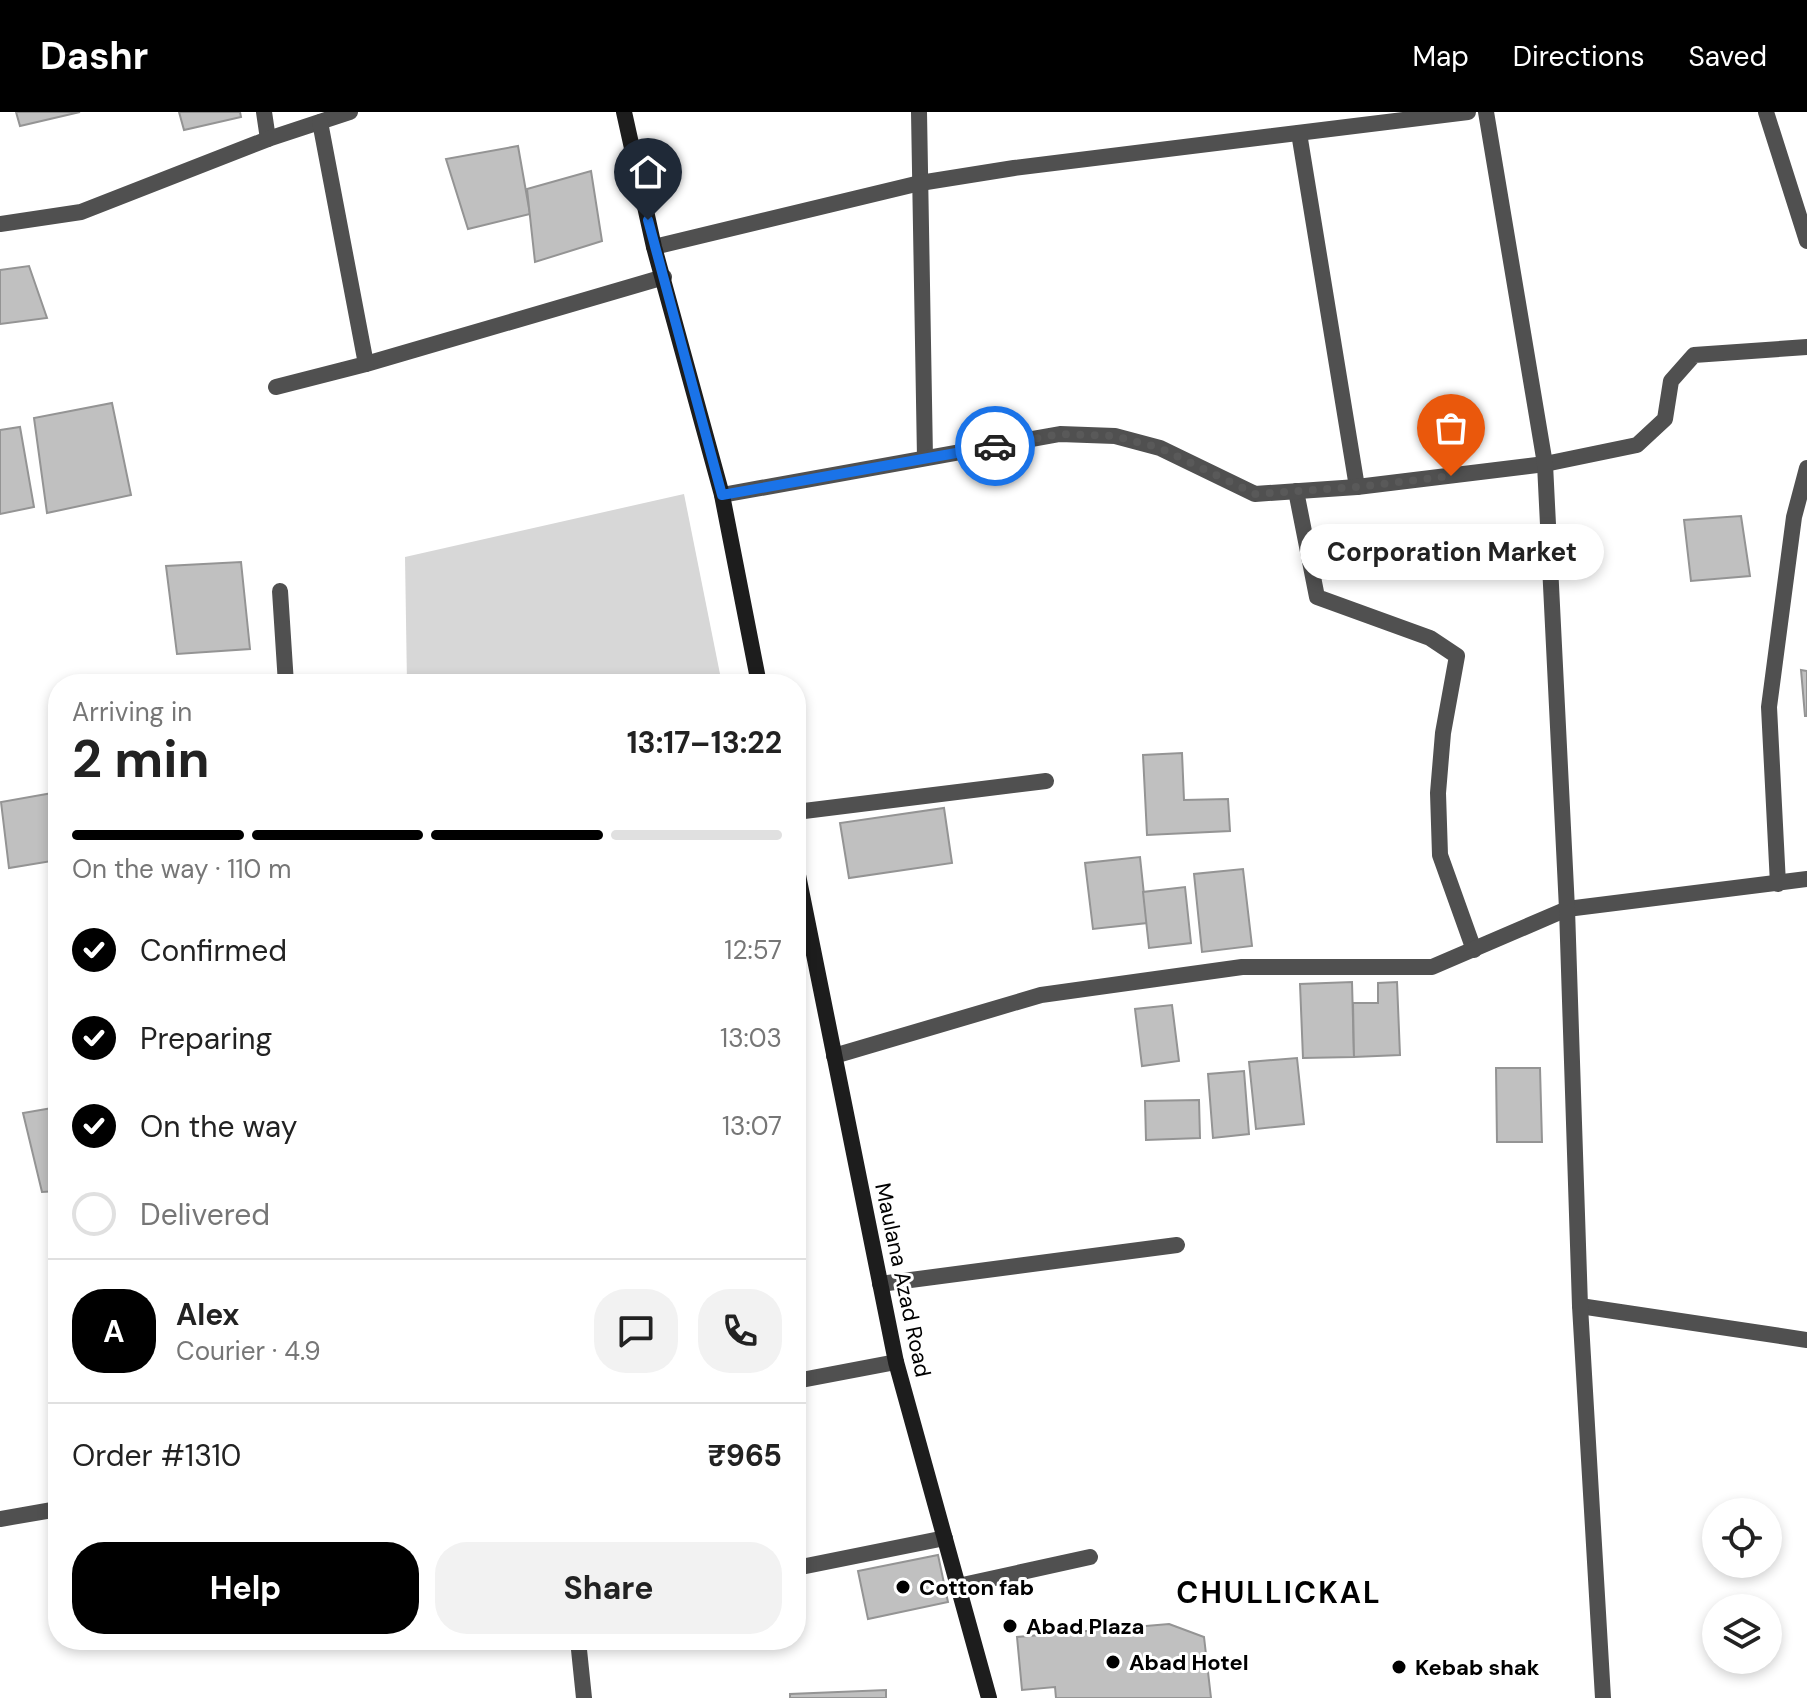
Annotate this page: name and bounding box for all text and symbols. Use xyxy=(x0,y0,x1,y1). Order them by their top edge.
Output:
text: Dashr xyxy=(40,31,148,81)
text: Map xyxy=(1412,38,1469,75)
text: Directions xyxy=(1513,38,1645,75)
text: Saved xyxy=(1689,38,1767,75)
pin xyxy=(614,138,682,220)
icon: home xyxy=(626,150,670,194)
pin xyxy=(1417,394,1485,476)
courier xyxy=(955,406,1035,486)
icon: bag xyxy=(1429,406,1473,450)
icon: car xyxy=(973,424,1017,468)
callout: Corporation Market xyxy=(1299,524,1603,580)
text: Corporation Market xyxy=(1327,535,1577,569)
text: Arriving in xyxy=(72,695,192,729)
text: 13:17–13:22 xyxy=(627,723,782,762)
text: 2 min xyxy=(72,725,210,793)
text: On the way · 110 m xyxy=(72,852,291,886)
icon: check xyxy=(72,928,116,972)
text: Confirmed xyxy=(140,931,287,970)
text: 12:57 xyxy=(724,933,782,967)
icon: check xyxy=(72,1016,116,1060)
text: Preparing xyxy=(140,1019,272,1058)
text: 13:03 xyxy=(720,1021,782,1055)
icon: check xyxy=(72,1104,116,1148)
text: On the way xyxy=(140,1107,297,1146)
text: 13:07 xyxy=(722,1109,782,1143)
street label: Maulana Azad Road xyxy=(868,1180,938,1380)
text: Delivered xyxy=(140,1195,270,1234)
button: chat xyxy=(594,1289,678,1373)
button: phone xyxy=(698,1289,782,1373)
text: Alex xyxy=(176,1295,239,1334)
text: A xyxy=(103,1312,125,1351)
text: Courier · 4.9 xyxy=(176,1334,321,1368)
text: Order #1310 xyxy=(72,1436,241,1475)
text: ₹965 xyxy=(707,1436,782,1475)
map controls xyxy=(1702,1498,1782,1674)
button: locate xyxy=(1702,1498,1782,1578)
button: Help xyxy=(72,1542,419,1634)
button: Share xyxy=(435,1542,782,1634)
place label: Cotton fab xyxy=(919,1573,1034,1602)
district label: CHULLICKAL xyxy=(1176,1573,1382,1612)
marker: Cotton fab xyxy=(894,1578,912,1596)
button: layers xyxy=(1702,1594,1782,1674)
place label: Abad Plaza xyxy=(1026,1612,1144,1641)
marker: Abad Plaza xyxy=(1001,1617,1019,1635)
place label: Abad Hotel xyxy=(1129,1648,1249,1677)
marker: Abad Hotel xyxy=(1104,1653,1122,1671)
place label: Kebab shak xyxy=(1415,1653,1540,1682)
marker: Kebab shak xyxy=(1390,1658,1408,1676)

